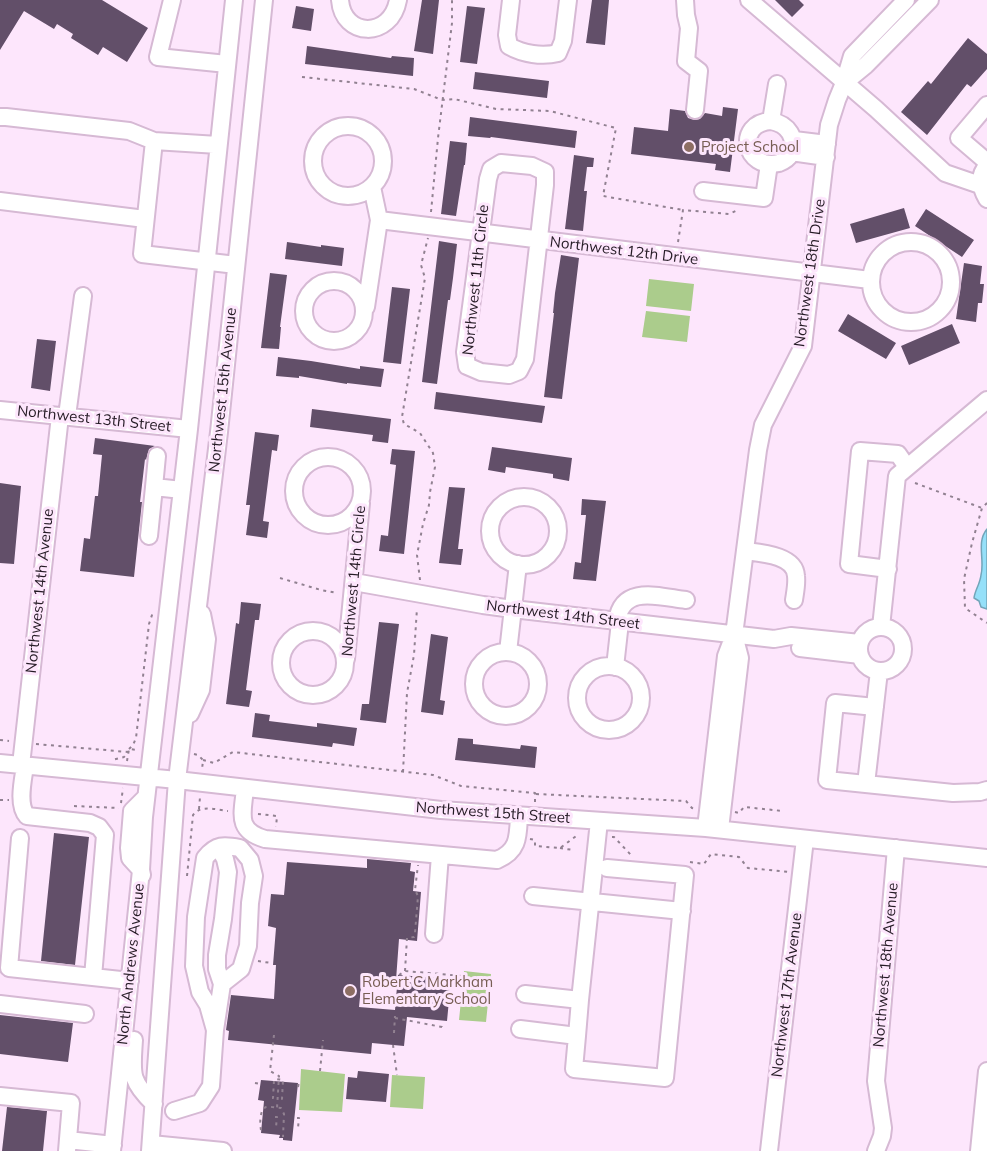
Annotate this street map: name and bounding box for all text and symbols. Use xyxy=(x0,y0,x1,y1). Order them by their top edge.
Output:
place label: Project School xyxy=(701,138,799,156)
marker: Project School xyxy=(682,140,696,154)
street label: Northwest 18th Drive xyxy=(791,198,829,348)
street label: Northwest 11th Circle xyxy=(459,204,493,356)
street label: Northwest 12th Drive xyxy=(549,233,699,269)
street label: Northwest 15th Avenue xyxy=(205,307,241,473)
street label: Northwest 13th Street xyxy=(16,402,172,436)
street label: Northwest 14th Circle xyxy=(338,505,370,657)
street label: Northwest 14th Avenue xyxy=(22,508,58,674)
street label: Northwest 14th Street xyxy=(485,597,641,633)
street label: Northwest 15th Street xyxy=(415,799,571,827)
street label: North Andrews Avenue xyxy=(114,882,148,1046)
street label: Northwest 18th Avenue xyxy=(870,882,902,1048)
street label: Northwest 17th Avenue xyxy=(768,912,806,1078)
place label: Robert C Markham Elementary School xyxy=(362,973,493,1008)
marker: Robert C Markham Elementary School xyxy=(343,984,357,998)

